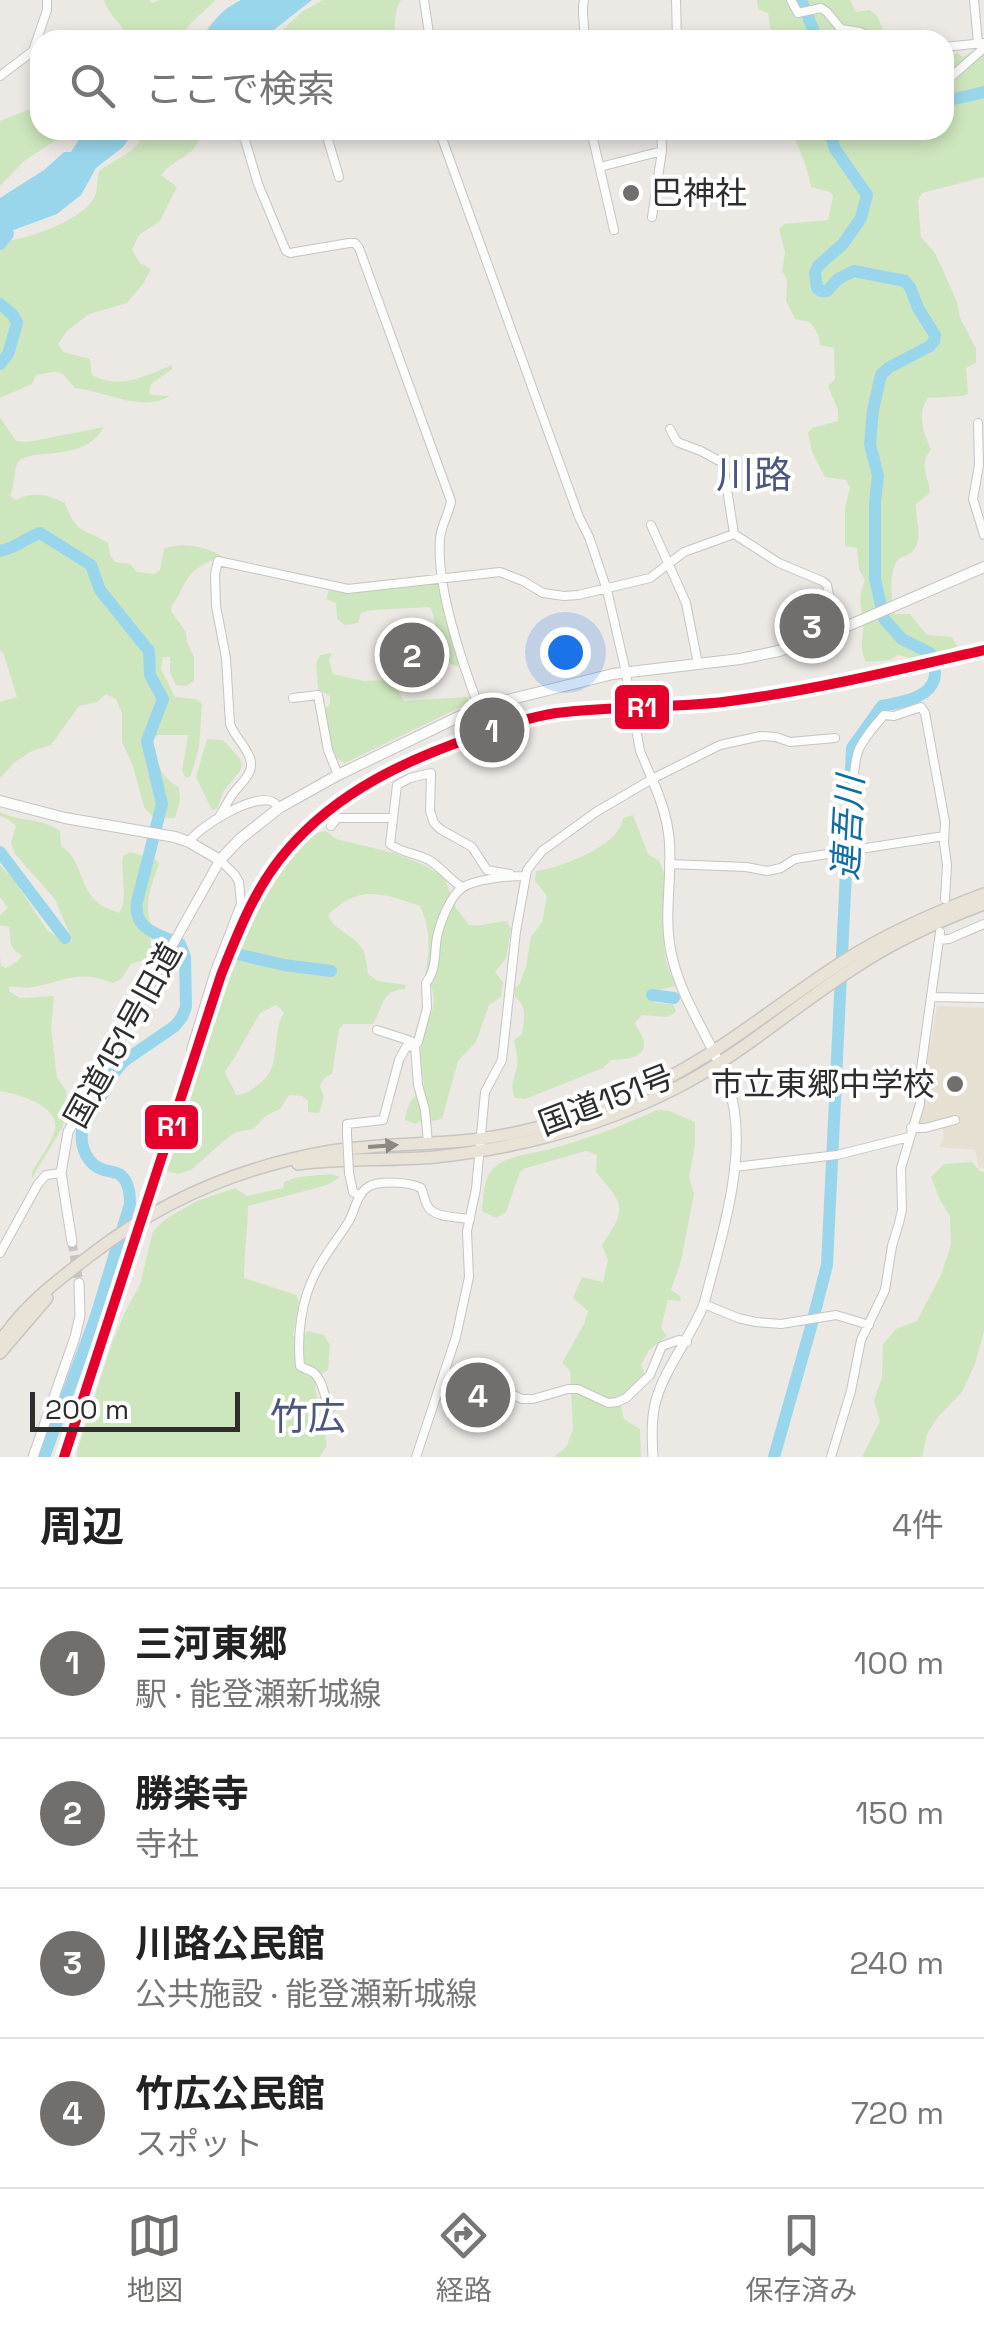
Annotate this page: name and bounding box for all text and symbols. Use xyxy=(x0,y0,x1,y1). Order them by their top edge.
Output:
search box xyxy=(30,30,954,140)
icon: search xyxy=(65,58,120,113)
text: ここで検索 xyxy=(145,65,335,113)
place label: 巴神社 xyxy=(651,173,747,213)
marker: 巴神社 xyxy=(620,182,642,204)
district label: 川路 xyxy=(716,451,792,499)
pin: 3 xyxy=(780,588,844,664)
pin: 2 xyxy=(380,618,444,692)
your location xyxy=(540,627,591,678)
line badge: R1 xyxy=(613,683,671,731)
text: R1 xyxy=(627,689,657,725)
pin: 1 xyxy=(460,692,524,768)
water label: 連吾川 xyxy=(823,770,873,882)
street label: 国道151号旧道 xyxy=(56,935,190,1135)
street label: 国道151号 xyxy=(533,1056,679,1144)
place label: 市立東郷中学校 xyxy=(711,1064,935,1104)
marker: 市立東郷中学校 xyxy=(944,1073,966,1095)
line badge: R1 xyxy=(143,1103,200,1151)
text: R1 xyxy=(157,1108,187,1144)
one-way arrow xyxy=(367,1138,399,1154)
pin: 4 xyxy=(446,1358,510,1432)
scale bar xyxy=(30,1387,240,1432)
text: 200 m xyxy=(45,1391,129,1427)
district label: 竹広 xyxy=(270,1393,346,1441)
text: 周辺 xyxy=(40,1500,124,1553)
text: 4件 xyxy=(892,1505,944,1545)
text: 三河東郷 xyxy=(135,1620,287,1668)
text: 1 xyxy=(65,1643,80,1683)
text: 100 m xyxy=(854,1643,944,1683)
text: 駅 · 能登瀬新城線 xyxy=(135,1674,381,1714)
text: 勝楽寺 xyxy=(135,1770,249,1818)
text: 2 xyxy=(63,1793,82,1833)
text: 150 m xyxy=(855,1793,944,1833)
text: 寺社 xyxy=(135,1824,199,1864)
text: 川路公民館 xyxy=(135,1920,325,1968)
text: 3 xyxy=(63,1943,82,1983)
text: 240 m xyxy=(849,1943,944,1983)
text: 公共施設 · 能登瀬新城線 xyxy=(135,1974,477,2014)
text: 竹広公民館 xyxy=(135,2070,325,2118)
text: 4 xyxy=(62,2093,83,2133)
text: 720 m xyxy=(851,2093,944,2133)
text: スポット xyxy=(135,2124,263,2164)
tab: 地図 xyxy=(127,2208,183,2308)
tab: 経路 xyxy=(436,2208,492,2308)
tab: 保存済み xyxy=(745,2208,857,2308)

